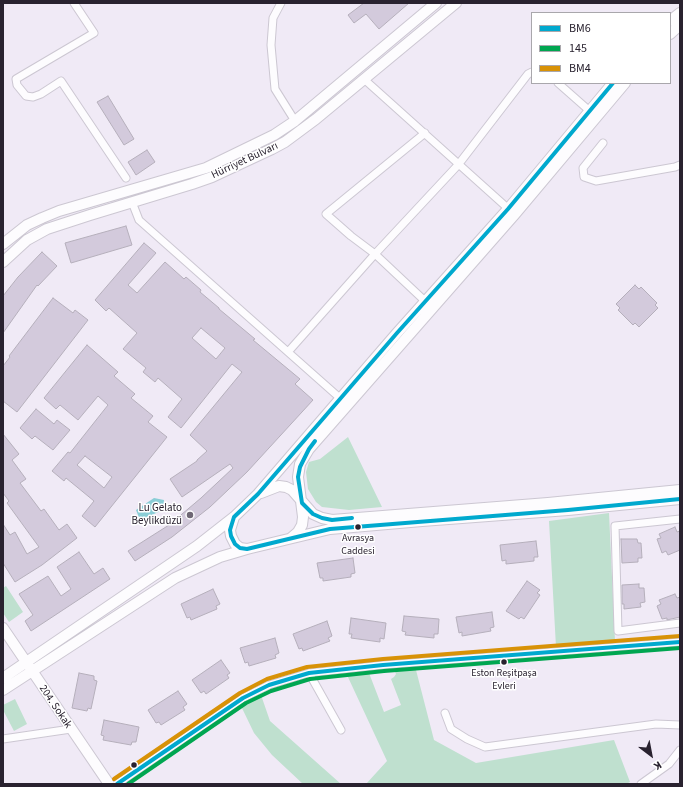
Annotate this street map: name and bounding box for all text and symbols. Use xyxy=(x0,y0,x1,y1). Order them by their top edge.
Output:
legend xyxy=(531,12,671,84)
text: BM6 xyxy=(569,20,591,37)
text: 145 xyxy=(569,40,587,57)
text: BM4 xyxy=(569,60,591,77)
street label: Hürriyet Bulvarı xyxy=(210,140,280,182)
place label: Lu Gelato Beylikdüzü xyxy=(131,502,182,528)
marker: Lu Gelato Beylikdüzü xyxy=(185,510,195,520)
marker: Avrasya Caddesi xyxy=(353,522,363,532)
place label: Avrasya Caddesi xyxy=(341,533,375,556)
marker: Eston Reşitpaşa Evleri xyxy=(499,657,509,667)
place label: Eston Reşitpaşa Evleri xyxy=(471,668,537,692)
street label: 204. Sokak xyxy=(36,683,74,731)
north arrow xyxy=(631,735,671,775)
text: K xyxy=(651,757,664,774)
unlabelled marker xyxy=(129,760,139,770)

